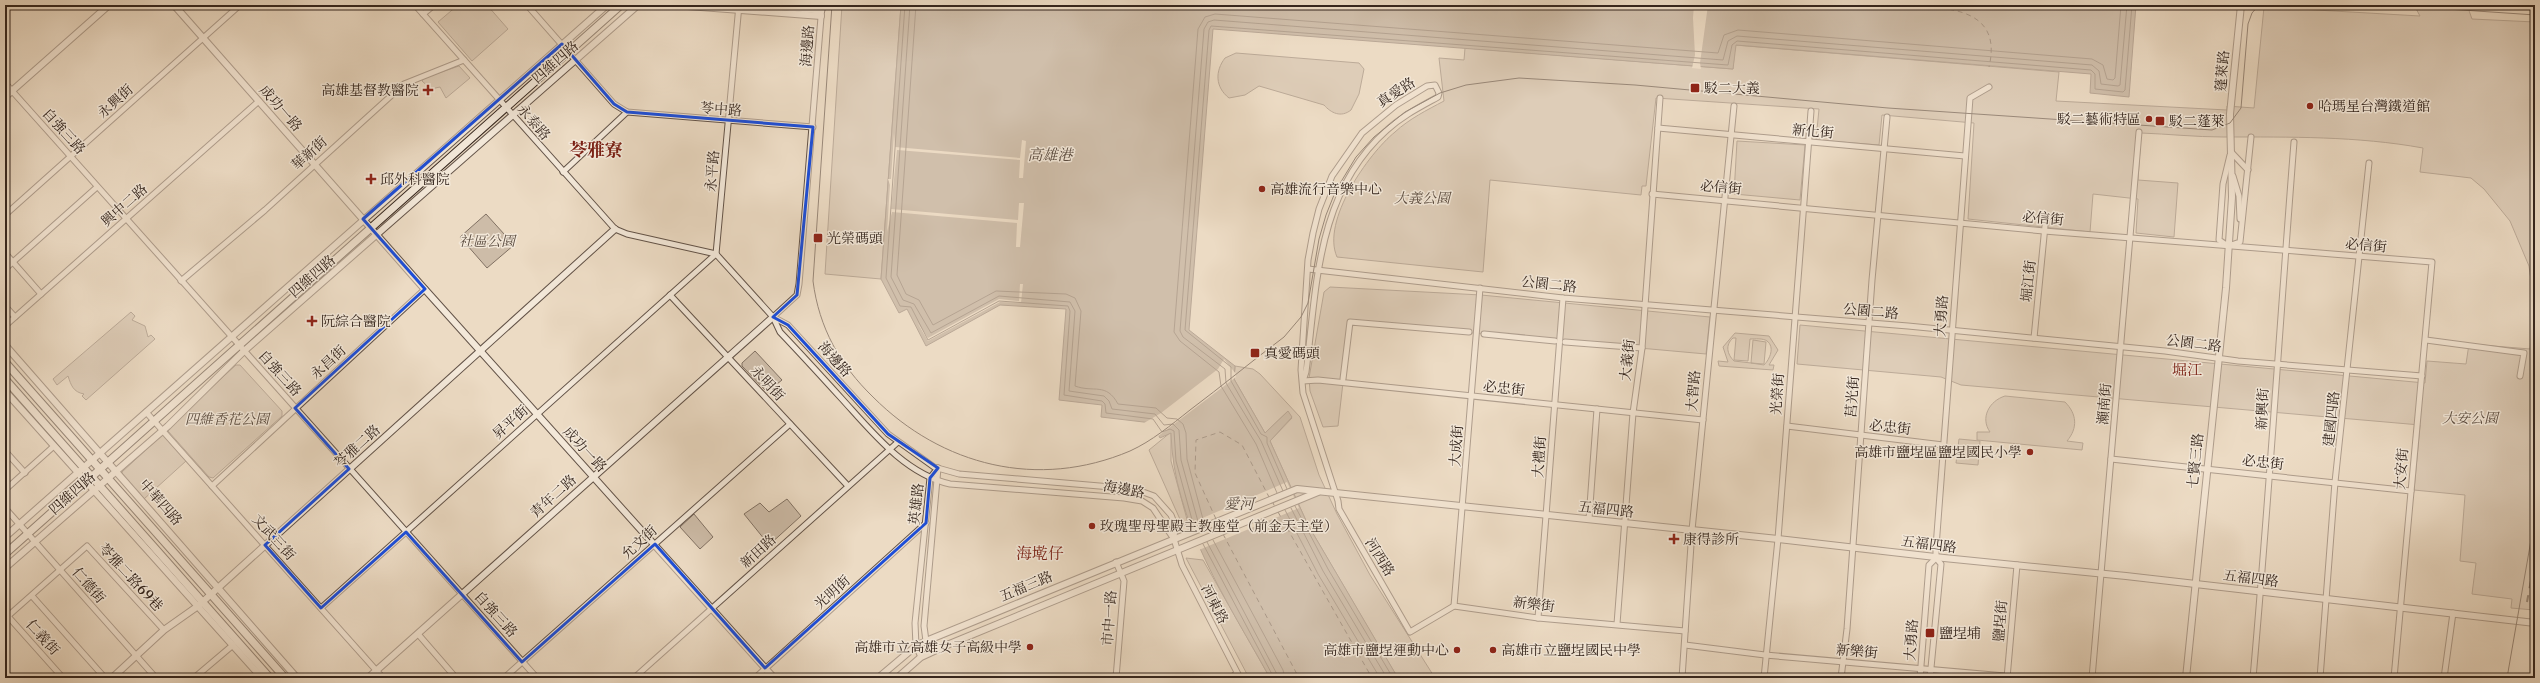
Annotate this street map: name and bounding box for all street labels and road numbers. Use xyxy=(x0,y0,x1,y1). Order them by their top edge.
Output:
street label: 海邊路 xyxy=(797,24,817,68)
street label: 四維四路 xyxy=(528,37,582,87)
street label: 蓬萊路 xyxy=(2211,49,2233,93)
street label: 真愛路 xyxy=(1373,73,1419,111)
street label: 永興街 xyxy=(93,80,137,122)
street label: 成功一路 xyxy=(256,81,306,135)
street label: 苓中路 xyxy=(699,99,743,119)
street label: 永泰路 xyxy=(513,100,555,144)
street label: 自強三路 xyxy=(39,104,89,158)
street label: 新化街 xyxy=(1791,120,1835,142)
street label: 華新街 xyxy=(287,132,331,174)
street label: 永平路 xyxy=(701,149,723,193)
street label: 必信街 xyxy=(1699,176,1743,198)
street label: 興中二路 xyxy=(97,180,151,230)
street label: 必信街 xyxy=(2021,207,2065,229)
street label: 必信街 xyxy=(2344,234,2388,256)
street label: 四維四路 xyxy=(285,251,339,301)
street label: 堀江街 xyxy=(2017,259,2039,303)
street label: 公園二路 xyxy=(1520,272,1578,296)
street label: 大勇路 xyxy=(1931,294,1951,338)
street label: 公園二路 xyxy=(1842,300,1900,322)
street label: 公園二路 xyxy=(2165,331,2223,355)
street label: 海邊路 xyxy=(814,337,856,381)
street label: 大義街 xyxy=(1616,338,1638,382)
street label: 永昌街 xyxy=(307,341,349,383)
street label: 自強三路 xyxy=(255,346,305,400)
street label: 永明街 xyxy=(747,362,789,404)
street label: 大智路 xyxy=(1682,369,1704,413)
street label: 光榮街 xyxy=(1767,372,1787,416)
street label: 莒光街 xyxy=(1842,375,1862,419)
street label: 必忠街 xyxy=(1482,377,1526,399)
street label: 瀨南街 xyxy=(2093,382,2115,426)
street label: 新興街 xyxy=(2252,388,2272,430)
street label: 建國四路 xyxy=(2319,390,2343,448)
street label: 昇平街 xyxy=(488,401,532,443)
street label: 必忠街 xyxy=(1868,416,1912,438)
street label: 苓雅二路 xyxy=(330,421,384,471)
street label: 成功一路 xyxy=(559,422,611,476)
street label: 大成街 xyxy=(1446,424,1466,468)
street label: 七賢三路 xyxy=(2183,432,2207,490)
street label: 大禮街 xyxy=(1529,435,1549,479)
street label: 大安街 xyxy=(2390,447,2412,491)
street label: 必忠街 xyxy=(2241,451,2285,473)
street label: 四維四路 xyxy=(45,468,99,518)
street label: 青年二路 xyxy=(526,471,580,521)
street label: 中華四路 xyxy=(136,475,186,529)
street label: 海邊路 xyxy=(1102,476,1146,502)
street label: 英雄路 xyxy=(905,482,927,526)
street label: 五福四路 xyxy=(1577,497,1635,521)
street label: 文武三街 xyxy=(249,510,299,564)
street label: 允文街 xyxy=(617,521,661,563)
street label: 新田路 xyxy=(736,530,780,572)
street label: 五福四路 xyxy=(1900,532,1958,556)
street label: 河西路 xyxy=(1361,534,1399,580)
street label: 苓雅二路69巷 xyxy=(95,539,167,615)
street label: 仁德街 xyxy=(68,563,110,607)
street label: 五福四路 xyxy=(2222,566,2280,590)
street label: 五福三路 xyxy=(997,567,1055,605)
street label: 光明街 xyxy=(810,571,854,613)
street label: 河東路 xyxy=(1197,581,1233,627)
street label: 自強三路 xyxy=(471,587,521,641)
street label: 市中一路 xyxy=(1098,589,1120,647)
street label: 新樂街 xyxy=(1512,593,1556,615)
street label: 鹽埕街 xyxy=(1989,599,2011,643)
street label: 仁義街 xyxy=(22,615,64,659)
street label: 大勇路 xyxy=(1901,618,1921,662)
street label: 新樂街 xyxy=(1835,640,1879,662)

